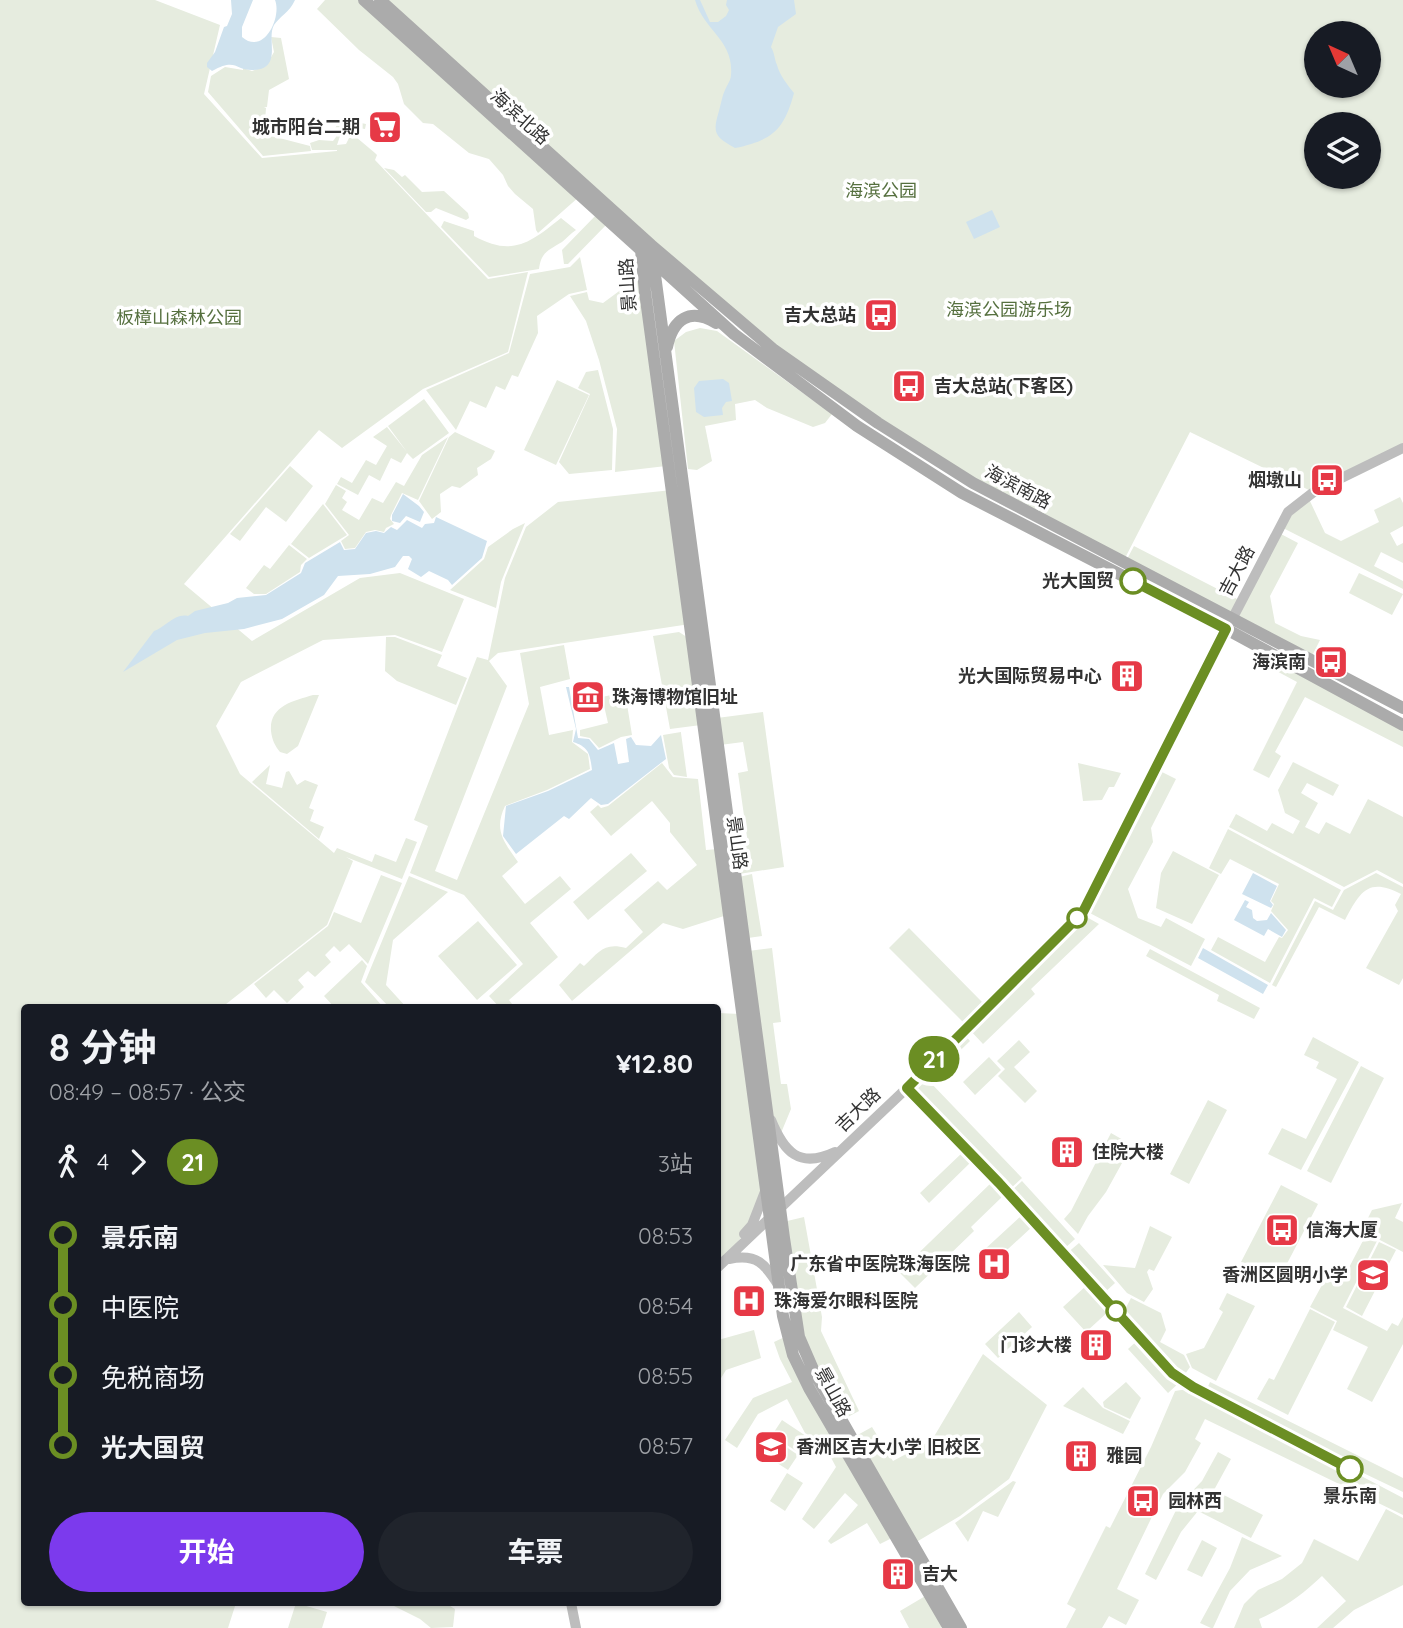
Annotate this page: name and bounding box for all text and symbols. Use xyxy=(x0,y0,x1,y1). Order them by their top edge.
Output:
north arrow xyxy=(1304,21,1381,98)
map controls xyxy=(1304,21,1381,189)
street label: 海滨北路 xyxy=(486,84,555,149)
supermarket icon: 城市阳台二期 xyxy=(366,108,404,146)
button: layers xyxy=(1304,112,1381,189)
place label: 城市阳台二期 xyxy=(252,115,360,138)
park label: 海滨公园 xyxy=(845,179,917,202)
street label: 景山路 xyxy=(614,257,641,313)
bus stop icon: 吉大总站 xyxy=(862,296,900,334)
park label: 海滨公园游乐场 xyxy=(946,298,1072,321)
place label: 吉大总站 xyxy=(784,303,856,326)
park label: 板樟山森林公园 xyxy=(116,306,242,329)
bus stop icon: 吉大总站(下客区) xyxy=(890,367,928,405)
place label: 吉大总站(下客区) xyxy=(934,374,1073,397)
street label: 海滨南路 xyxy=(981,460,1055,514)
bus stop icon: 烟墩山 xyxy=(1308,461,1346,499)
place label: 烟墩山 xyxy=(1248,468,1302,491)
street label: 吉大路 xyxy=(1214,542,1259,600)
marker: 光大国贸 xyxy=(1120,568,1146,594)
place label: 光大国贸 xyxy=(1042,569,1114,592)
bus stop icon: 海滨南 xyxy=(1312,643,1350,681)
place label: 海滨南 xyxy=(1252,650,1306,673)
building icon: 光大国际贸易中心 xyxy=(1108,657,1146,695)
place label: 光大国际贸易中心 xyxy=(958,664,1102,687)
museum icon: 珠海博物馆旧址 xyxy=(569,678,607,716)
place label: 珠海博物馆旧址 xyxy=(612,685,738,708)
street label: 景山路 xyxy=(722,815,753,871)
unlabelled marker xyxy=(1067,908,1087,928)
text: 8 分钟 xyxy=(49,1023,156,1071)
line badge: 21 xyxy=(902,1036,965,1082)
text: 21 xyxy=(923,1044,946,1074)
text: ¥12.80 xyxy=(616,1047,693,1080)
text: 08:49 – 08:57 · 公交 xyxy=(49,1077,246,1106)
street label: 吉大路 xyxy=(830,1083,885,1137)
building icon: 住院大楼 xyxy=(1048,1133,1086,1171)
place label: 住院大楼 xyxy=(1092,1140,1164,1163)
icon: walk xyxy=(49,1143,87,1181)
icon: forward xyxy=(119,1143,157,1181)
text: 4 xyxy=(97,1147,109,1176)
text: 21 xyxy=(181,1147,204,1177)
text: 3站 xyxy=(658,1149,693,1178)
bus stop icon: 信海大厦 xyxy=(1263,1211,1301,1249)
place label: 信海大厦 xyxy=(1306,1218,1378,1241)
text: 景乐南 xyxy=(101,1221,179,1254)
text: 08:53 xyxy=(638,1221,693,1250)
hospital icon: 广东省中医院珠海医院 xyxy=(975,1245,1013,1283)
place label: 广东省中医院珠海医院 xyxy=(790,1252,970,1275)
school or university icon: 香洲区圆明小学 xyxy=(1354,1256,1392,1294)
place label: 香洲区圆明小学 xyxy=(1222,1263,1348,1286)
hospital icon: 珠海爱尔眼科医院 xyxy=(730,1282,768,1320)
place label: 珠海爱尔眼科医院 xyxy=(774,1289,918,1312)
text: 中医院 xyxy=(101,1291,179,1324)
text: 08:54 xyxy=(638,1291,693,1320)
unlabelled marker xyxy=(1106,1301,1126,1321)
building icon: 门诊大楼 xyxy=(1077,1326,1115,1364)
place label: 门诊大楼 xyxy=(1000,1333,1072,1356)
text: 免税商场 xyxy=(101,1361,205,1394)
text: 08:55 xyxy=(638,1361,693,1390)
street label: 景山路 xyxy=(810,1363,857,1421)
school or university icon: 香洲区吉大小学 旧校区 xyxy=(752,1428,790,1466)
text: 光大国贸 xyxy=(101,1431,205,1464)
text: 08:57 xyxy=(638,1431,693,1460)
place label: 香洲区吉大小学 旧校区 xyxy=(796,1435,981,1458)
building icon: 雅园 xyxy=(1062,1437,1100,1475)
place label: 雅园 xyxy=(1106,1444,1142,1467)
marker: 景乐南 xyxy=(1337,1456,1363,1482)
bus stop icon: 园林西 xyxy=(1124,1482,1162,1520)
place label: 景乐南 xyxy=(1323,1484,1377,1507)
place label: 园林西 xyxy=(1168,1489,1222,1512)
button: 开始 xyxy=(49,1512,364,1592)
button: 车票 xyxy=(378,1512,693,1592)
building icon: 吉大 xyxy=(879,1555,917,1593)
place label: 吉大 xyxy=(922,1562,958,1585)

